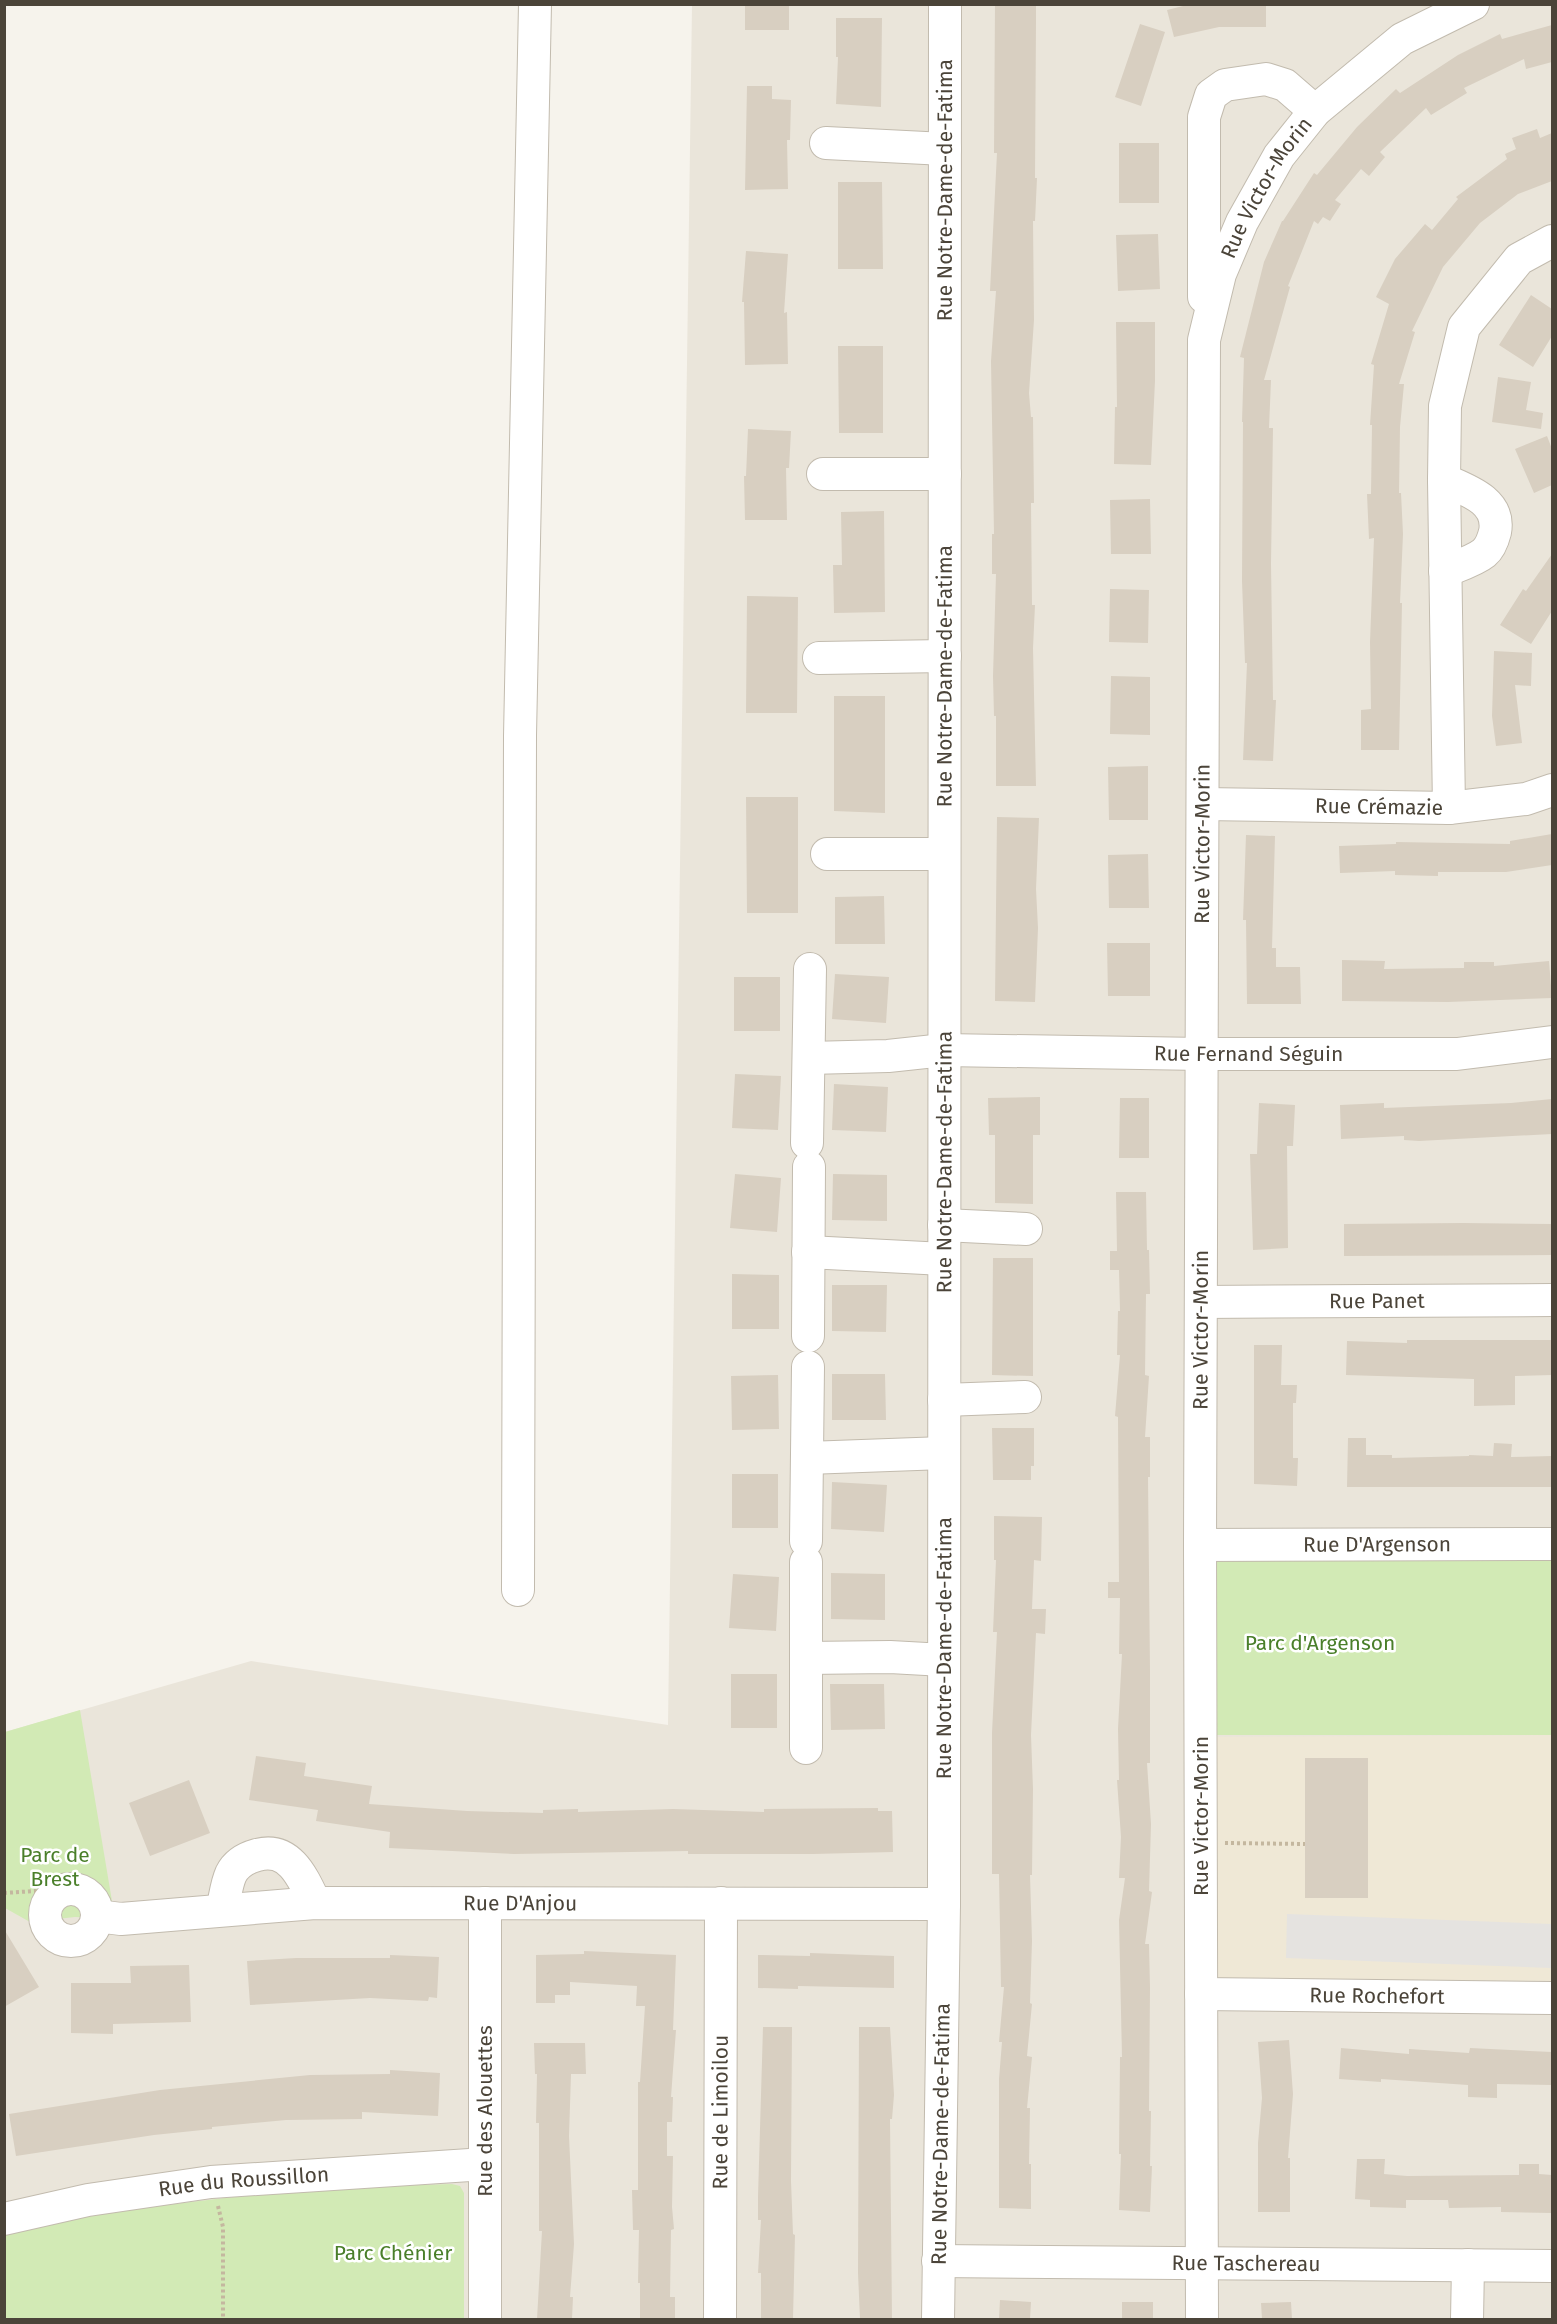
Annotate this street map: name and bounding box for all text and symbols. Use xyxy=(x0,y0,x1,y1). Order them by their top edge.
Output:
street label: Rue Notre-Dame-de-Fatima xyxy=(932,59,958,321)
street label: Rue Victor-Morin xyxy=(1215,112,1318,262)
street label: Rue Notre-Dame-de-Fatima xyxy=(932,545,958,807)
street label: Rue Victor-Morin xyxy=(1189,764,1216,924)
street label: Rue Crémazie xyxy=(1315,793,1443,821)
street label: Rue Notre-Dame-de-Fatima xyxy=(931,1031,957,1293)
street label: Rue Fernand Séguin xyxy=(1154,1040,1343,1067)
street label: Rue Victor-Morin xyxy=(1187,1250,1214,1410)
street label: Rue Panet xyxy=(1329,1288,1425,1314)
street label: Rue Notre-Dame-de-Fatima xyxy=(931,1517,957,1779)
street label: Rue D'Argenson xyxy=(1303,1531,1451,1558)
park label: Parc d'Argenson xyxy=(1245,1630,1395,1656)
street label: Rue Victor-Morin xyxy=(1188,1736,1214,1896)
park label: Parc de Brest xyxy=(20,1842,90,1892)
street label: Rue D'Anjou xyxy=(463,1890,577,1916)
street label: Rue Rochefort xyxy=(1309,1982,1445,2010)
street label: Rue Notre-Dame-de-Fatima xyxy=(926,2003,956,2265)
street label: Rue des Alouettes xyxy=(472,2025,498,2197)
street label: Rue de Limoilou xyxy=(707,2035,734,2189)
street label: Rue du Roussillon xyxy=(157,2161,330,2203)
park label: Parc Chénier xyxy=(334,2240,452,2266)
street label: Rue Taschereau xyxy=(1171,2250,1321,2277)

